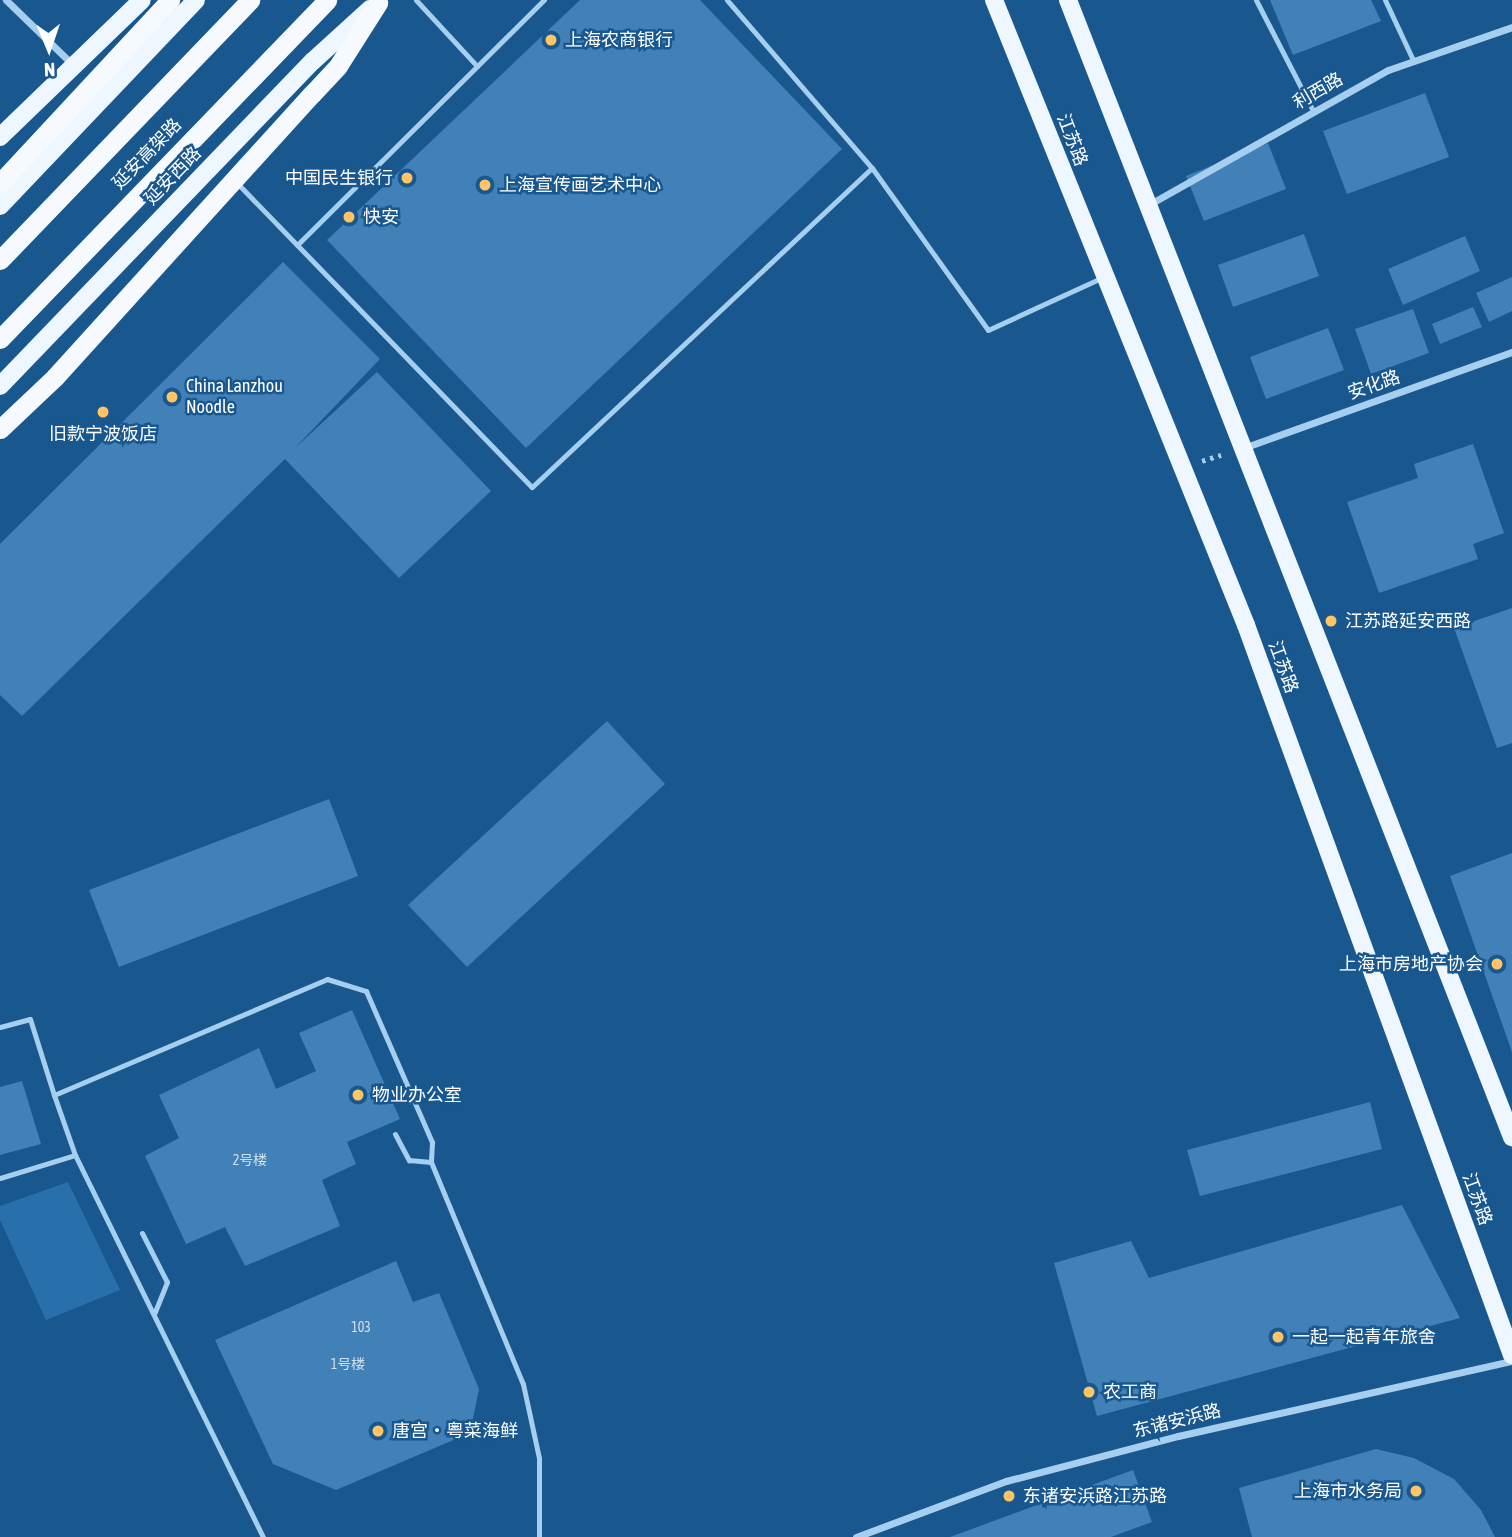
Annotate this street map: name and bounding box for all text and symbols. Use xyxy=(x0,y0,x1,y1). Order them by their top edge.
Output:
north arrow xyxy=(14,14,84,84)
place label: 上海农商银行 xyxy=(565,29,673,51)
marker: 上海农商银行 xyxy=(543,32,559,48)
text: N xyxy=(44,59,56,81)
street label: 利西路 xyxy=(1289,68,1347,114)
street label: 江苏路 xyxy=(1052,111,1092,169)
street label: 延安高架路 xyxy=(108,114,186,194)
street label: 延安西路 xyxy=(140,143,206,209)
place label: 中国民生银行 xyxy=(285,167,393,189)
marker: 中国民生银行 xyxy=(399,170,415,186)
place label: 上海宣传画艺术中心 xyxy=(499,174,661,196)
marker: 上海宣传画艺术中心 xyxy=(477,177,493,193)
place label: 快安 xyxy=(363,206,399,228)
marker: 快安 xyxy=(341,209,357,225)
street label: 安化路 xyxy=(1345,366,1403,404)
place label: China Lanzhou Noodle xyxy=(186,376,283,418)
marker: China Lanzhou Noodle xyxy=(164,389,180,405)
marker: 旧款宁波饭店 xyxy=(95,404,111,420)
place label: 旧款宁波饭店 xyxy=(49,423,157,445)
place label: 江苏路延安西路 xyxy=(1345,610,1471,632)
marker: 江苏路延安西路 xyxy=(1323,613,1339,629)
street label: 江苏路 xyxy=(1264,638,1302,696)
place label: 上海市房地产协会 xyxy=(1339,953,1483,975)
marker: 上海市房地产协会 xyxy=(1489,956,1505,972)
place label: 物业办公室 xyxy=(372,1084,462,1106)
marker: 物业办公室 xyxy=(350,1087,366,1103)
house number: 2号楼 xyxy=(233,1152,267,1168)
street label: 江苏路 xyxy=(1458,1170,1496,1228)
house number: 103 xyxy=(351,1319,371,1335)
place label: 一起一起青年旅舍 xyxy=(1292,1326,1436,1348)
marker: 一起一起青年旅舍 xyxy=(1270,1329,1286,1345)
house number: 1号楼 xyxy=(331,1356,365,1372)
place label: 农工商 xyxy=(1103,1381,1157,1403)
marker: 农工商 xyxy=(1081,1384,1097,1400)
street label: 东诸安浜路 xyxy=(1131,1400,1223,1442)
place label: 唐宫・粤菜海鲜 xyxy=(392,1420,518,1442)
marker: 唐宫・粤菜海鲜 xyxy=(370,1423,386,1439)
place label: 上海市水务局 xyxy=(1294,1480,1402,1502)
marker: 上海市水务局 xyxy=(1408,1483,1424,1499)
place label: 东诸安浜路江苏路 xyxy=(1023,1485,1167,1507)
marker: 东诸安浜路江苏路 xyxy=(1001,1488,1017,1504)

